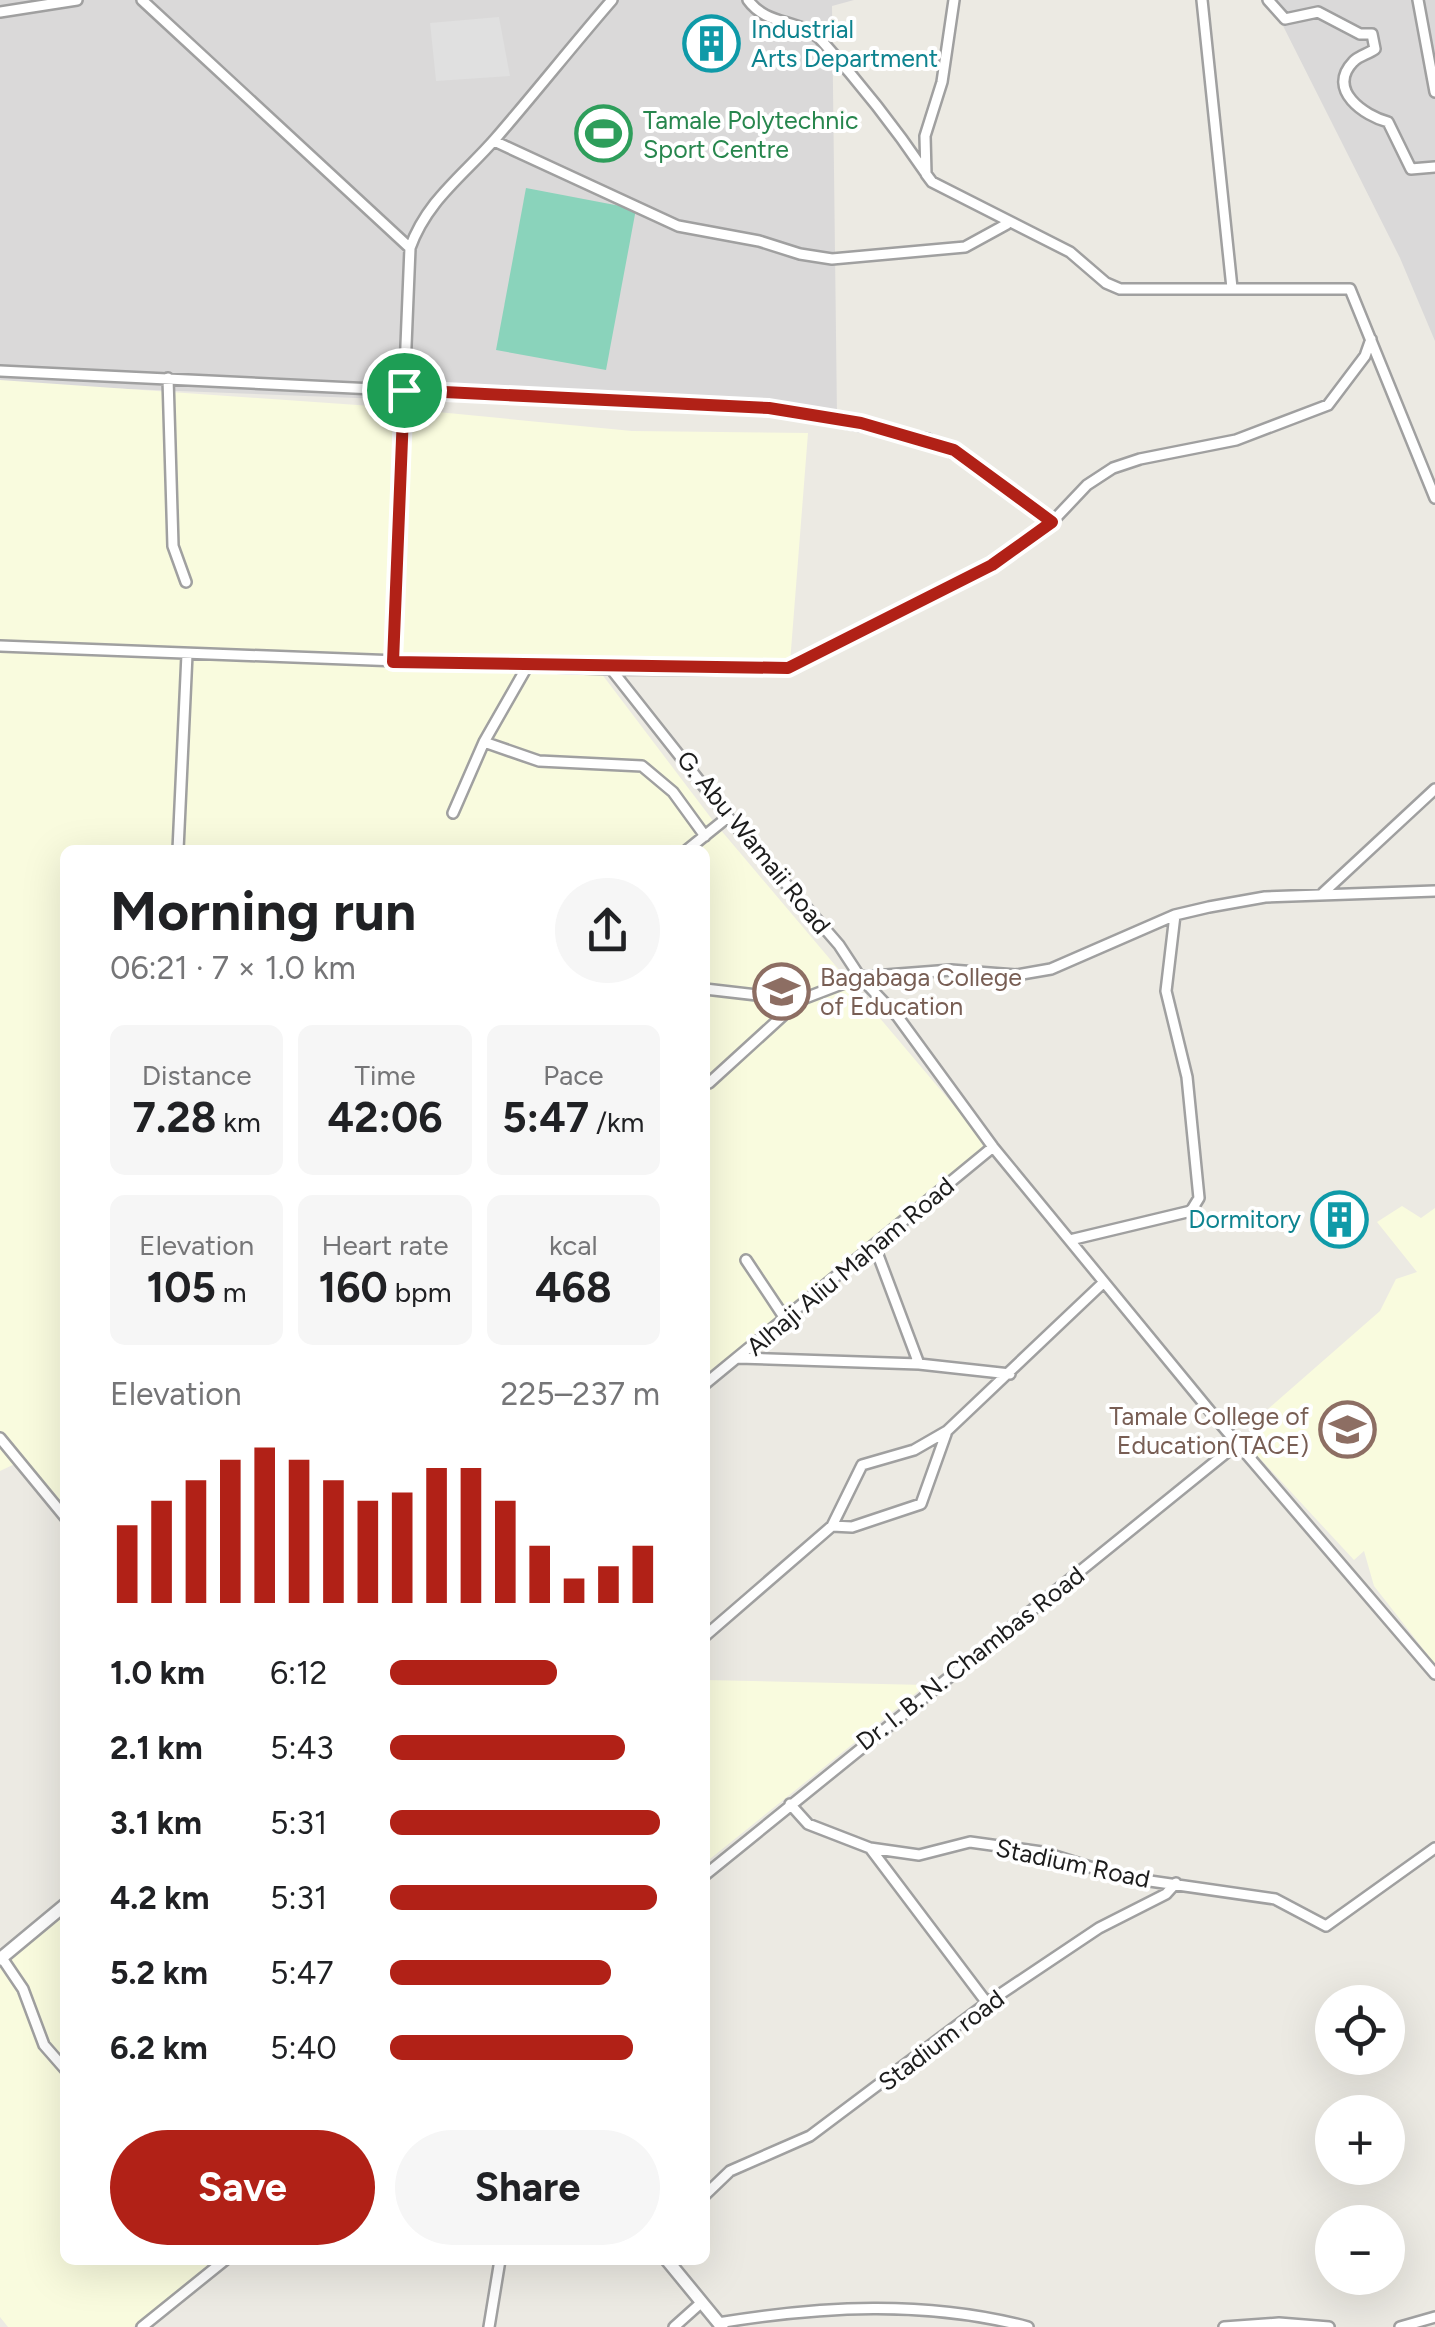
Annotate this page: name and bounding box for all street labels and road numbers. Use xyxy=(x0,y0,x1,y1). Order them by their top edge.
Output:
street label: G. Abu Wamaii Road xyxy=(671,744,837,940)
street label: Alhaji Aliu Maham Road xyxy=(740,1170,960,1362)
street label: Dr. I. B. N. Chambas Road xyxy=(850,1560,1090,1756)
street label: Stadium Road xyxy=(993,1832,1153,1894)
street label: Stadium road xyxy=(872,1983,1010,2097)

